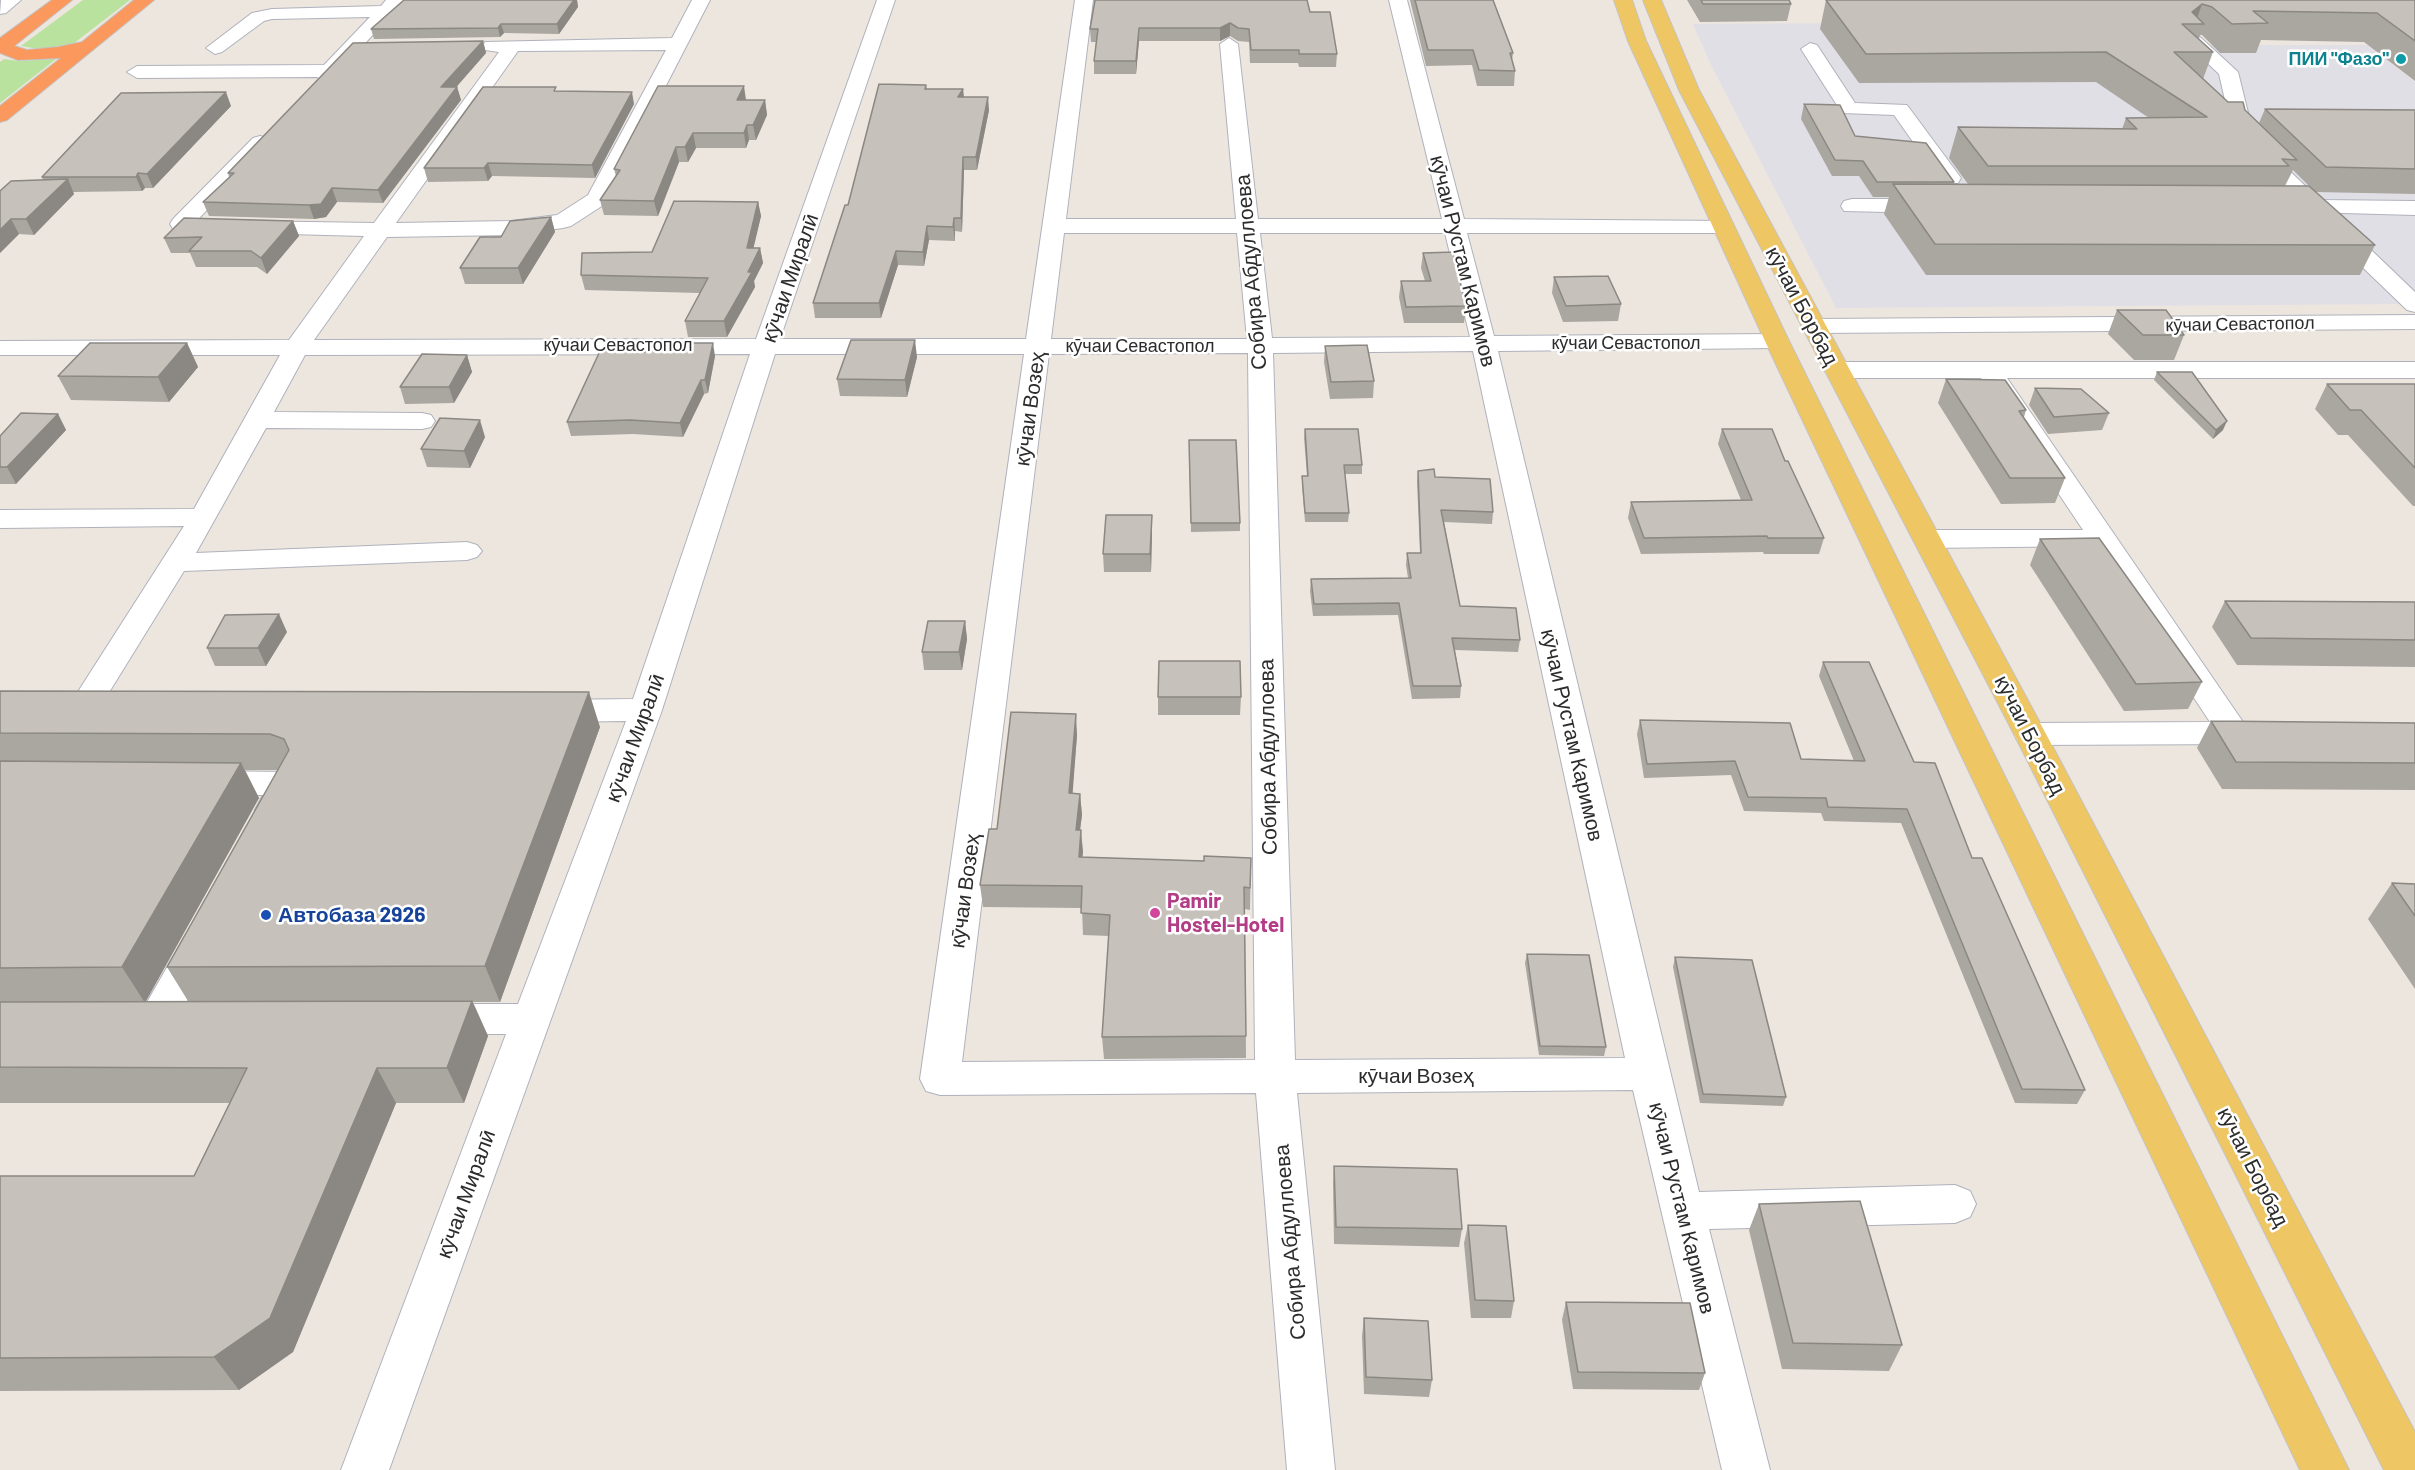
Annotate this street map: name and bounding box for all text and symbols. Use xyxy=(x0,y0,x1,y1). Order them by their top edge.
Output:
place label: ПИИ "Фазо" xyxy=(2289,48,2389,70)
marker: ПИИ "Фазо" xyxy=(2394,52,2408,66)
street label: кӯчаи Рустам Каримов xyxy=(1424,153,1502,369)
street label: Собира Абдуллоева xyxy=(1230,173,1272,371)
street label: кӯчаи Миралӣ xyxy=(756,210,824,346)
street label: кӯчаи Борбад xyxy=(1760,242,1844,370)
street label: кӯчаи Севастопол xyxy=(2165,312,2315,336)
street label: кӯчаи Севастопол xyxy=(1551,332,1701,354)
street label: кӯчаи Севастопол xyxy=(543,334,693,356)
street label: кӯчаи Севастопол xyxy=(1065,335,1215,357)
street label: кӯчаи Возеҳ xyxy=(1010,350,1050,468)
street label: кӯчаи Рустам Каримов xyxy=(1535,626,1609,844)
street label: Собира Абдуллоева xyxy=(1254,659,1282,855)
street label: кӯчаи Миралӣ xyxy=(600,670,670,806)
street label: кӯчаи Борбад xyxy=(1989,671,2071,799)
street label: кӯчаи Возеҳ xyxy=(945,832,985,950)
place label: Pamir Hostel-Hotel xyxy=(1167,888,1284,938)
place label: Автобаза 2926 xyxy=(278,902,426,928)
marker: Pamir Hostel-Hotel xyxy=(1148,906,1162,920)
marker: Автобаза 2926 xyxy=(259,908,273,922)
street label: кӯчаи Возеҳ xyxy=(1358,1063,1474,1089)
street label: кӯчаи Рустам Каримов xyxy=(1643,1100,1721,1316)
street label: кӯчаи Борбад xyxy=(2212,1103,2294,1231)
street label: кӯчаи Миралӣ xyxy=(431,1126,501,1262)
street label: Собира Абдуллоева xyxy=(1269,1143,1311,1341)

